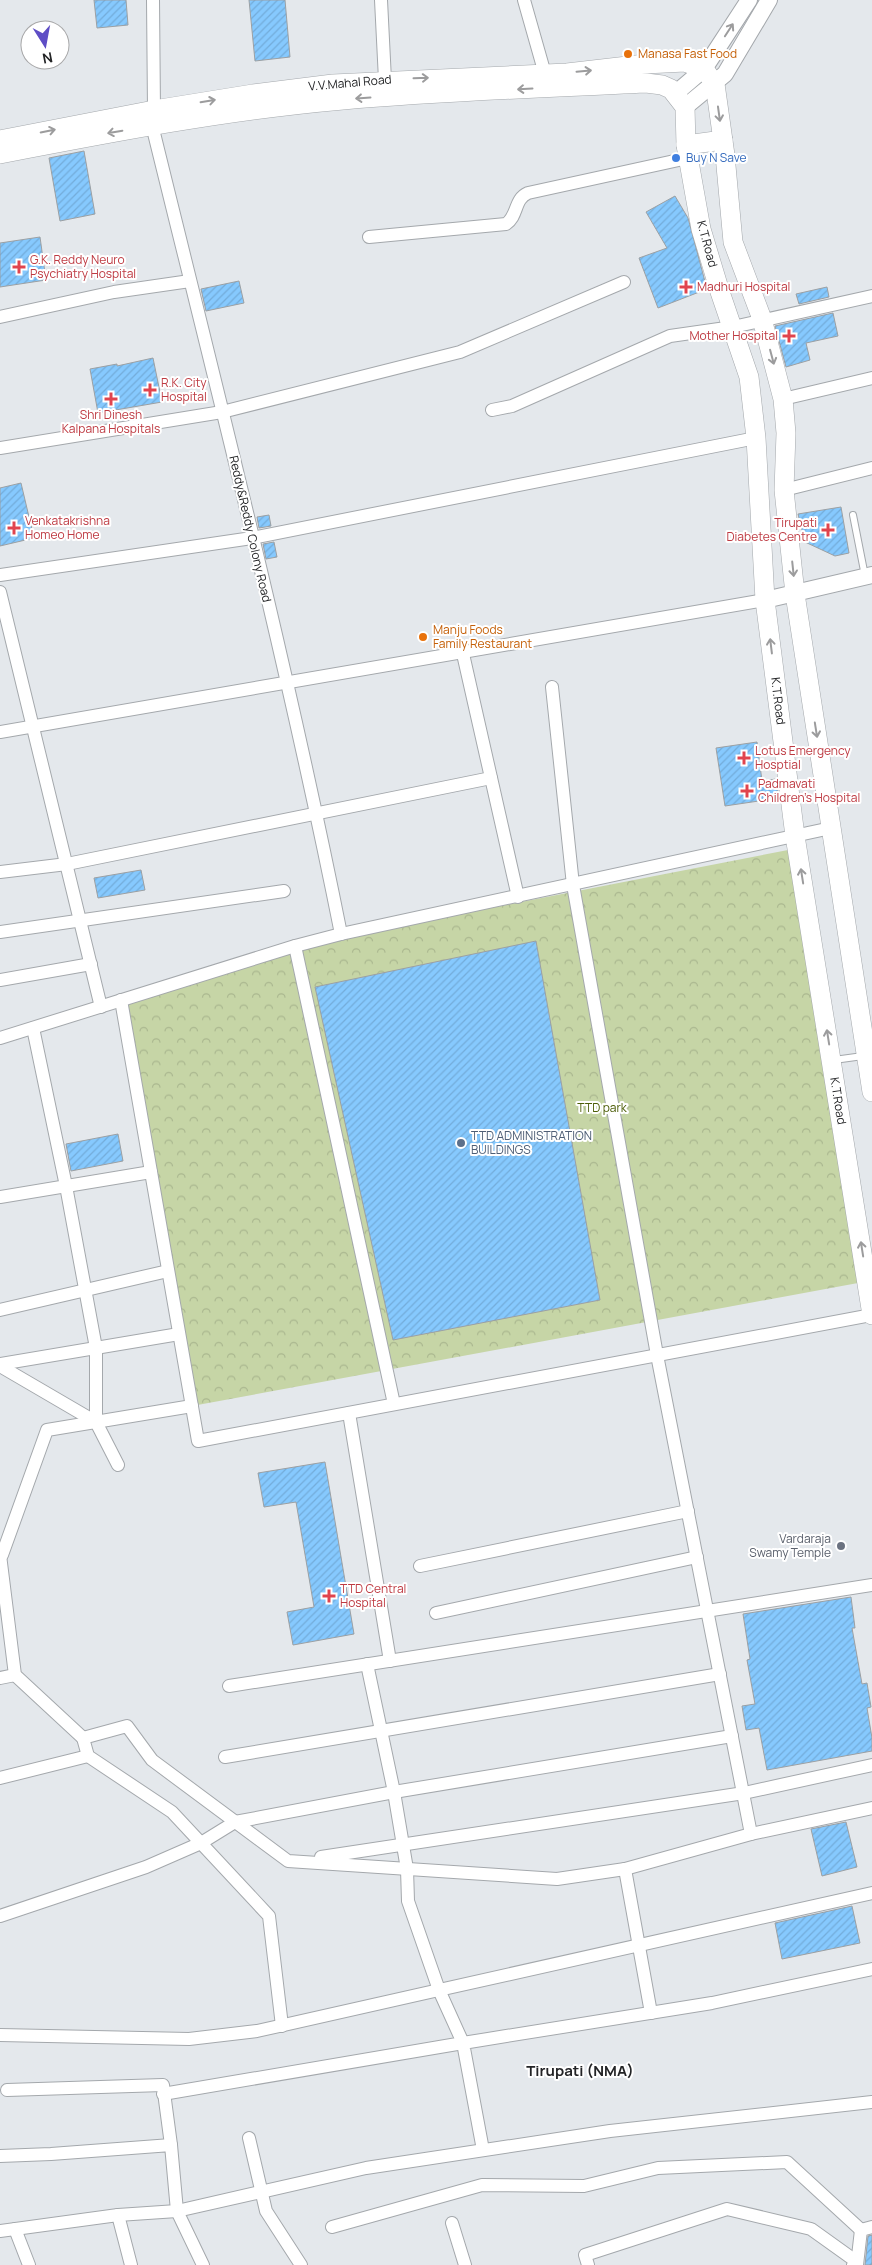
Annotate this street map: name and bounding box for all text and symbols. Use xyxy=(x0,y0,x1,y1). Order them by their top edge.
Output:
north arrow xyxy=(20,20,70,70)
one-way arrow xyxy=(725,23,735,37)
place label: Manasa Fast Food xyxy=(638,45,737,62)
text: N xyxy=(41,48,54,69)
marker: Manasa Fast Food xyxy=(622,48,634,60)
one-way arrow xyxy=(575,66,591,76)
street label: V.V.Mahal Road xyxy=(308,70,392,95)
one-way arrow xyxy=(413,74,429,83)
one-way arrow xyxy=(517,84,533,93)
one-way arrow xyxy=(355,94,371,103)
one-way arrow xyxy=(199,96,215,106)
one-way arrow xyxy=(714,106,724,122)
one-way arrow xyxy=(39,125,55,135)
one-way arrow xyxy=(107,128,123,137)
place label: Buy N Save xyxy=(686,149,747,166)
marker: Buy N Save xyxy=(670,152,682,164)
street label: K.T.Road xyxy=(693,219,722,269)
place label: G.K. Reddy Neuro Psychiatry Hospital xyxy=(30,251,136,282)
marker: G.K. Reddy Neuro Psychiatry Hospital xyxy=(12,260,26,274)
place label: Madhuri Hospital xyxy=(697,278,790,295)
marker: Madhuri Hospital xyxy=(679,280,693,294)
place label: Mother Hospital xyxy=(689,327,778,344)
marker: Mother Hospital xyxy=(782,329,796,343)
one-way arrow xyxy=(767,348,777,364)
place label: R.K. City Hospital xyxy=(161,374,207,405)
marker: R.K. City Hospital xyxy=(143,383,157,397)
marker: Shri Dinesh Kalpana Hospitals xyxy=(104,392,118,406)
place label: Shri Dinesh Kalpana Hospitals xyxy=(62,406,160,437)
street label: Reddy&Reddy Colony Road xyxy=(225,454,276,604)
place label: Venkatakrishna Homeo Home xyxy=(25,512,110,543)
place label: Tirupati Diabetes Centre xyxy=(727,514,817,545)
marker: Venkatakrishna Homeo Home xyxy=(7,521,21,535)
marker: Tirupati Diabetes Centre xyxy=(821,523,835,537)
one-way arrow xyxy=(788,561,798,577)
place label: Manju Foods Family Restaurant xyxy=(433,621,532,652)
marker: Manju Foods Family Restaurant xyxy=(417,631,429,643)
one-way arrow xyxy=(766,638,776,654)
street label: K.T.Road xyxy=(767,676,790,726)
one-way arrow xyxy=(811,722,821,738)
place label: Lotus Emergency Hosptial xyxy=(755,742,851,773)
marker: Lotus Emergency Hosptial xyxy=(737,751,751,765)
place label: Padmavati Children's Hospital xyxy=(758,775,860,806)
marker: Padmavati Children's Hospital xyxy=(740,784,754,798)
one-way arrow xyxy=(796,869,806,885)
one-way arrow xyxy=(822,1029,832,1045)
street label: K.T.Road xyxy=(826,1076,851,1126)
park label: TTD park xyxy=(577,1099,628,1116)
place label: TTD ADMINISTRATION BUILDINGS xyxy=(471,1127,592,1158)
marker: TTD ADMINISTRATION BUILDINGS xyxy=(455,1137,467,1149)
one-way arrow xyxy=(856,1242,866,1258)
place label: Vardaraja Swamy Temple xyxy=(749,1530,831,1561)
marker: Vardaraja Swamy Temple xyxy=(835,1540,847,1552)
place label: TTD Central Hospital xyxy=(340,1580,406,1611)
marker: TTD Central Hospital xyxy=(322,1589,336,1603)
district label: Tirupati (NMA) xyxy=(526,2060,634,2081)

